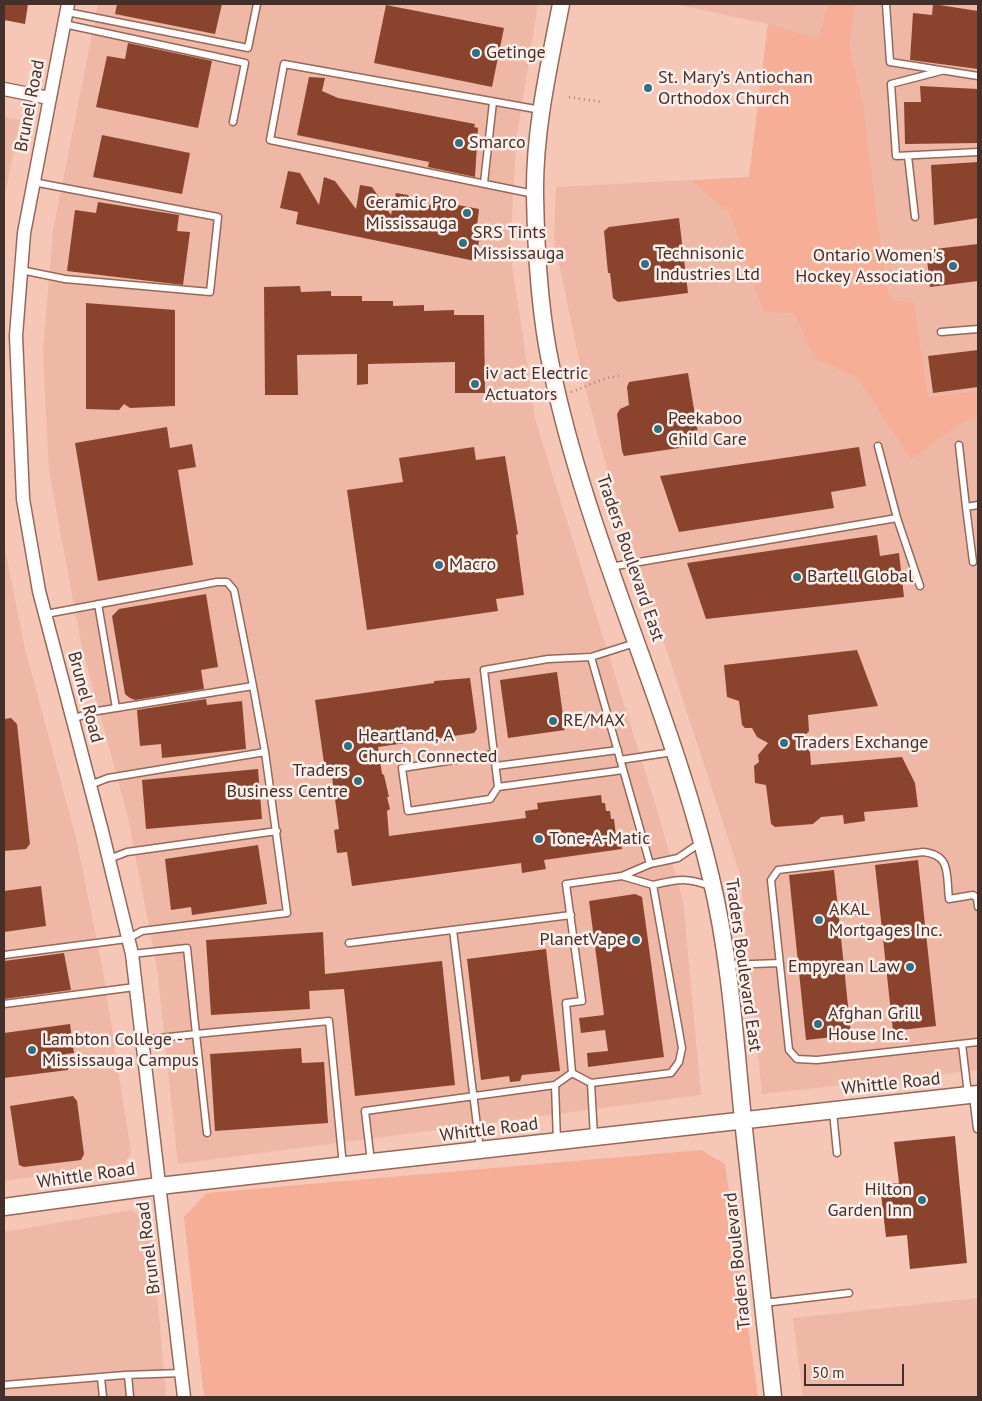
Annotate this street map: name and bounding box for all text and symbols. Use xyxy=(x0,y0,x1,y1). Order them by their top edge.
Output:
place label: Getinge xyxy=(486,42,546,64)
marker: Getinge xyxy=(470,47,482,59)
street label: Brunel Road xyxy=(10,58,50,154)
place label: St. Mary’s Antiochan Orthodox Church xyxy=(658,67,813,110)
marker: St. Mary’s Antiochan Orthodox Church xyxy=(642,82,654,94)
place label: Smarco xyxy=(469,132,526,154)
marker: Smarco xyxy=(453,137,465,149)
place label: Ceramic Pro Mississauga xyxy=(366,192,457,234)
marker: Ceramic Pro Mississauga xyxy=(461,207,473,219)
place label: SRS Tints Mississauga xyxy=(473,222,564,264)
marker: SRS Tints Mississauga xyxy=(457,237,469,249)
place label: Technisonic Industries Ltd xyxy=(655,243,760,286)
place label: Ontario Women's Hockey Association xyxy=(795,245,943,288)
marker: Technisonic Industries Ltd xyxy=(639,258,651,270)
marker: Ontario Women's Hockey Association xyxy=(947,260,959,272)
place label: iv act Electric Actuators xyxy=(485,363,588,406)
marker: iv act Electric Actuators xyxy=(469,378,481,390)
place label: Peekaboo Child Care xyxy=(668,408,747,450)
marker: Peekaboo Child Care xyxy=(652,423,664,435)
street label: Traders Boulevard East xyxy=(591,472,669,644)
place label: Macro xyxy=(449,554,496,576)
marker: Macro xyxy=(433,559,445,571)
place label: Bartell Global xyxy=(807,566,913,588)
marker: Bartell Global xyxy=(791,571,803,583)
street label: Brunel Road xyxy=(62,649,108,745)
place label: RE/MAX xyxy=(563,710,625,732)
marker: RE/MAX xyxy=(547,715,559,727)
place label: Heartland, A Church Connected xyxy=(358,725,497,768)
place label: Traders Exchange xyxy=(794,732,929,754)
marker: Traders Exchange xyxy=(778,737,790,749)
marker: Heartland, A Church Connected xyxy=(342,740,354,752)
place label: Traders Business Centre xyxy=(226,760,348,802)
marker: Traders Business Centre xyxy=(352,775,364,787)
place label: Tone-A-Matic xyxy=(549,828,650,850)
marker: Tone-A-Matic xyxy=(533,833,545,845)
street label: Traders Boulevard East xyxy=(720,877,766,1053)
place label: AKAL Mortgages Inc. xyxy=(829,899,942,942)
marker: AKAL Mortgages Inc. xyxy=(813,914,825,926)
place label: PlanetVape xyxy=(540,929,626,951)
marker: PlanetVape xyxy=(630,934,642,946)
place label: Empyrean Law xyxy=(788,956,900,978)
marker: Empyrean Law xyxy=(904,961,916,973)
place label: Afghan Grill House Inc. xyxy=(828,1003,920,1046)
marker: Afghan Grill House Inc. xyxy=(812,1018,824,1030)
place label: Lambton College - Mississauga Campus xyxy=(42,1029,199,1072)
marker: Lambton College - Mississauga Campus xyxy=(26,1044,38,1056)
street label: Whittle Road xyxy=(841,1068,941,1100)
street label: Whittle Road xyxy=(439,1113,539,1147)
street label: Whittle Road xyxy=(35,1158,137,1194)
place label: Hilton Garden Inn xyxy=(828,1179,912,1222)
street label: Traders Boulevard xyxy=(720,1191,756,1331)
marker: Hilton Garden Inn xyxy=(916,1194,928,1206)
street label: Brunel Road xyxy=(133,1200,165,1296)
scale bar xyxy=(807,1354,907,1386)
text: 50 m xyxy=(812,1363,845,1382)

